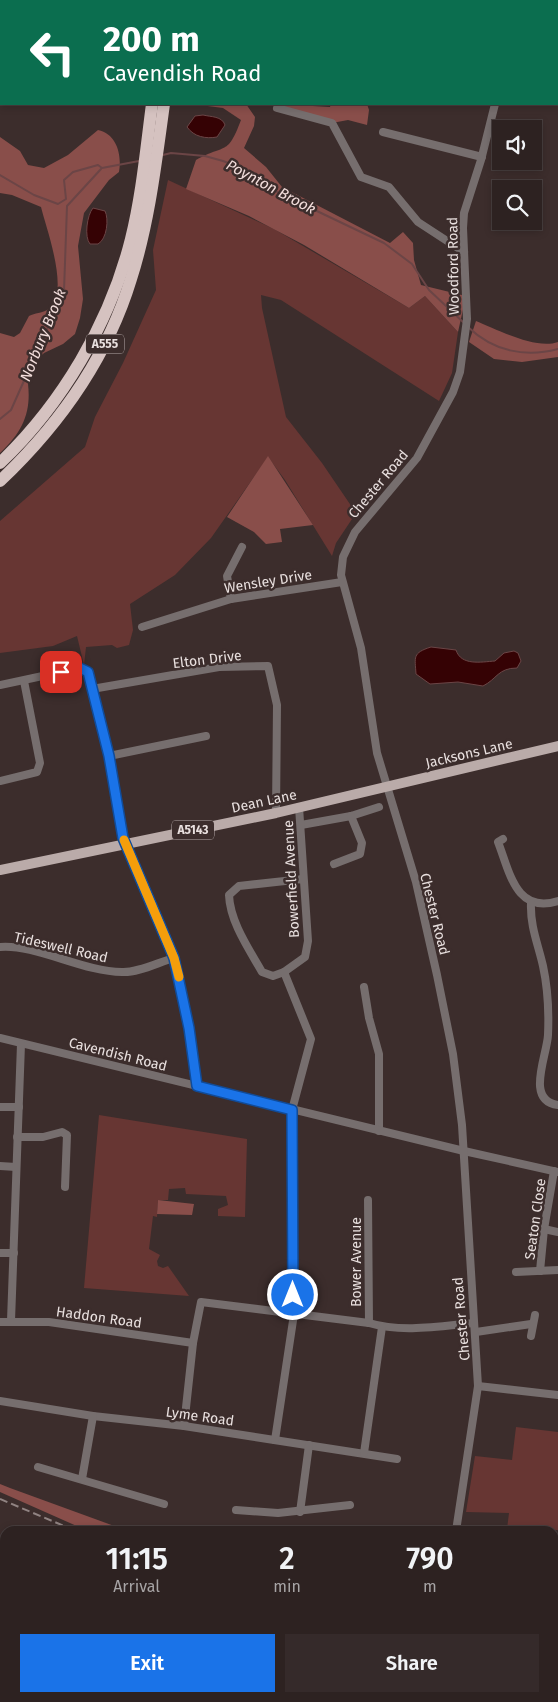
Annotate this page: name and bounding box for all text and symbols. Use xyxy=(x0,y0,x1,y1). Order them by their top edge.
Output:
text: 200 m xyxy=(103,18,200,60)
icon: left xyxy=(20,20,85,85)
text: Cavendish Road xyxy=(103,60,261,87)
map controls xyxy=(492,120,542,230)
button: sound xyxy=(492,120,542,170)
water label: Poynton Brook xyxy=(223,156,319,218)
button: search xyxy=(492,180,542,230)
street label: Woodford Road xyxy=(444,217,463,315)
water label: Norbury Brook xyxy=(16,286,70,384)
road number: A555 xyxy=(86,334,124,354)
street label: Chester Road xyxy=(345,447,412,522)
street label: Wensley Drive xyxy=(223,566,313,597)
street label: Elton Drive xyxy=(172,647,242,672)
pin xyxy=(40,651,82,693)
icon: arrive xyxy=(47,658,75,686)
street label: Jacksons Lane xyxy=(424,735,514,772)
street label: Dean Lane xyxy=(230,786,298,817)
road number: A5143 xyxy=(172,820,214,840)
street label: Bowerfield Avenue xyxy=(280,820,303,938)
street label: Chester Road xyxy=(416,871,453,957)
street label: Tideswell Road xyxy=(12,928,109,967)
street label: Cavendish Road xyxy=(67,1034,169,1075)
street label: Seaton Close xyxy=(521,1177,550,1261)
street label: Bower Avenue xyxy=(348,1217,365,1307)
position arrow xyxy=(266,1268,318,1320)
street label: Chester Road xyxy=(449,1276,474,1362)
street label: Haddon Road xyxy=(55,1303,143,1332)
street label: Lyme Road xyxy=(165,1403,235,1430)
text: 11:15 xyxy=(105,1541,168,1577)
text: 2 xyxy=(279,1541,295,1577)
text: 790 xyxy=(406,1541,454,1577)
text: Arrival xyxy=(113,1577,160,1596)
text: min xyxy=(273,1577,301,1596)
text: m xyxy=(423,1577,437,1596)
button: Exit xyxy=(20,1634,275,1692)
button: Share xyxy=(285,1634,539,1692)

